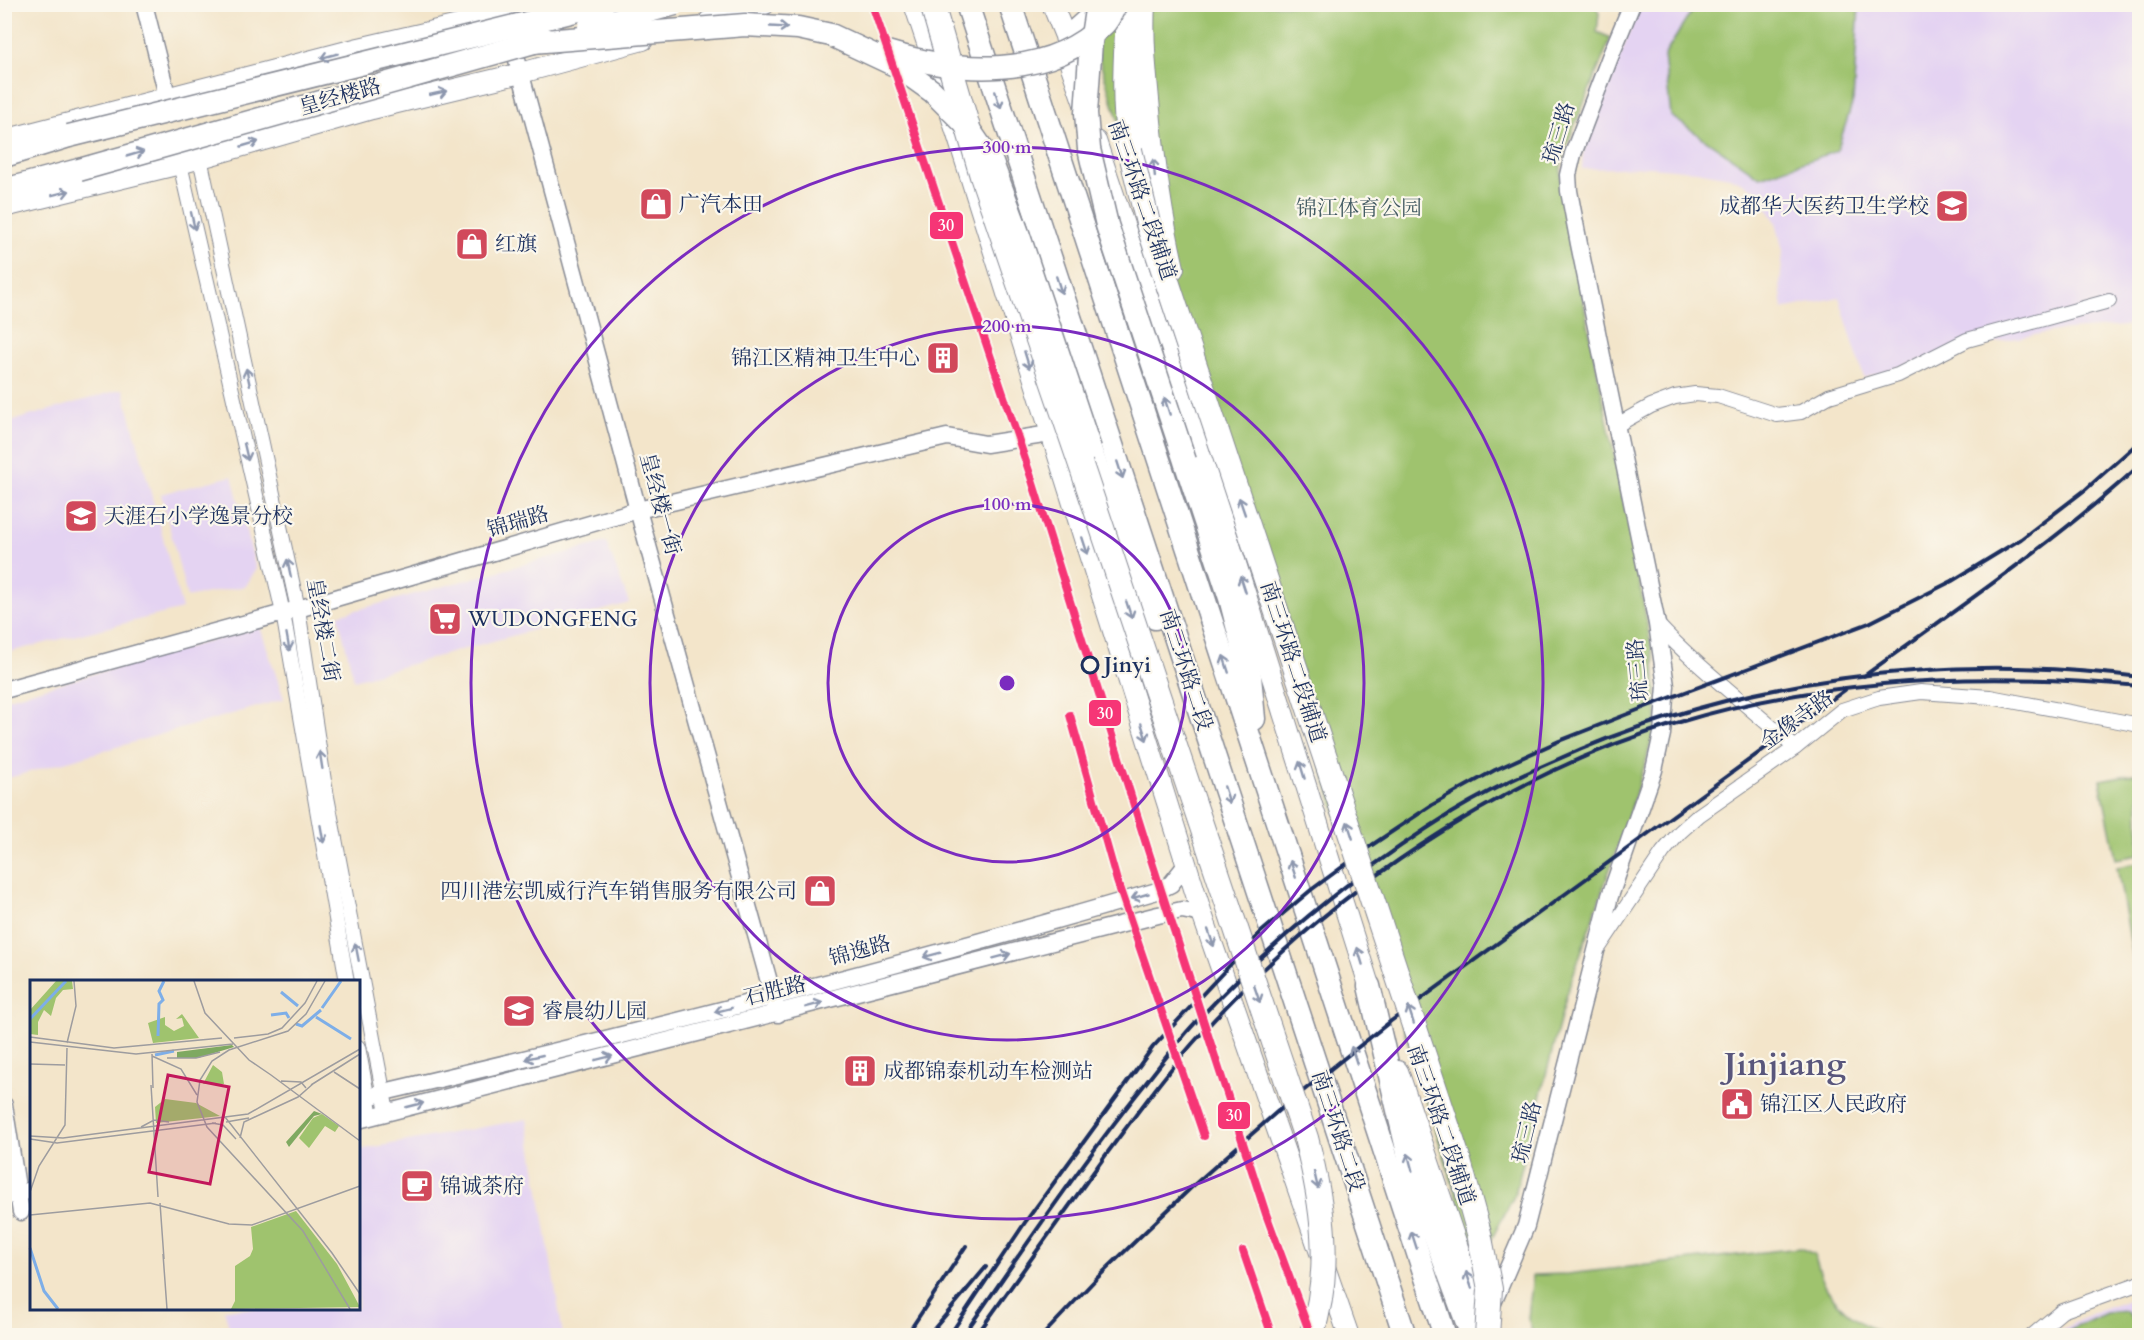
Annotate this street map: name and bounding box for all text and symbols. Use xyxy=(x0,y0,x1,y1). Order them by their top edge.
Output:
one-way arrow xyxy=(768,22,788,33)
one-way arrow xyxy=(320,51,339,62)
street label: 皇经楼路 xyxy=(296,71,384,123)
one-way arrow xyxy=(428,87,447,98)
one-way arrow xyxy=(993,90,1004,109)
street label: 琉三路 xyxy=(1536,99,1582,167)
street label: 南三环路二段辅道 xyxy=(1101,116,1183,284)
text: 300 m xyxy=(982,135,1032,160)
one-way arrow xyxy=(240,138,259,149)
one-way arrow xyxy=(126,148,145,160)
one-way arrow xyxy=(1148,159,1159,179)
shop icon: 广汽本田 xyxy=(638,186,674,222)
one-way arrow xyxy=(51,187,70,199)
school or university icon: 成都华大医药卫生学校 xyxy=(1934,188,1970,224)
place label: 广汽本田 xyxy=(679,190,763,219)
place label: 成都华大医药卫生学校 xyxy=(1719,192,1929,221)
park label: 锦江体育公园 xyxy=(1296,194,1422,223)
one-way arrow xyxy=(187,211,199,230)
line badge: 30 xyxy=(929,211,964,240)
text: 30 xyxy=(938,215,954,237)
shop icon: 红旗 xyxy=(454,226,490,262)
place label: 红旗 xyxy=(495,230,537,259)
one-way arrow xyxy=(1054,275,1065,294)
text: 200 m xyxy=(982,314,1032,339)
building icon: 锦江区精神卫生中心 xyxy=(925,340,961,376)
place label: 锦江区精神卫生中心 xyxy=(731,344,920,373)
one-way arrow xyxy=(1022,350,1033,369)
one-way arrow xyxy=(241,368,253,387)
one-way arrow xyxy=(1160,397,1171,416)
one-way arrow xyxy=(241,442,252,461)
street label: 皇经楼一街 xyxy=(632,450,688,558)
one-way arrow xyxy=(1115,460,1126,479)
text: 100 m xyxy=(982,492,1032,517)
one-way arrow xyxy=(1236,497,1247,516)
school or university icon: 天涯石小学逸景分校 xyxy=(63,498,99,534)
street label: 锦瑞路 xyxy=(484,499,552,545)
place label: 天涯石小学逸景分校 xyxy=(104,502,293,531)
one-way arrow xyxy=(1081,536,1092,555)
one-way arrow xyxy=(283,558,294,578)
one-way arrow xyxy=(1236,575,1247,594)
street label: 皇经楼二街 xyxy=(300,576,346,684)
street label: 南三环路二段辅道 xyxy=(1253,578,1333,746)
one-way arrow xyxy=(1125,600,1136,619)
supermarket icon: WUDONGFENG xyxy=(427,601,463,637)
place label: WUDONGFENG xyxy=(467,605,638,634)
street label: 南三环路二段 xyxy=(1153,606,1219,734)
one-way arrow xyxy=(283,632,294,652)
street label: 琉三路 xyxy=(1621,637,1655,703)
place label: Jinyi xyxy=(1101,651,1151,680)
one-way arrow xyxy=(1220,655,1231,674)
marker: Jinyi xyxy=(1081,656,1099,674)
centre of rings xyxy=(997,673,1017,693)
street label: 金像寺路 xyxy=(1754,684,1840,756)
line badge: 30 xyxy=(1088,699,1122,727)
text: 30 xyxy=(1097,703,1113,725)
one-way arrow xyxy=(1140,722,1151,741)
one-way arrow xyxy=(316,751,327,770)
one-way arrow xyxy=(1296,761,1307,780)
one-way arrow xyxy=(1223,785,1234,804)
one-way arrow xyxy=(1344,821,1355,840)
one-way arrow xyxy=(316,824,327,844)
one-way arrow xyxy=(1287,860,1298,879)
shop icon: 四川港宏凯威行汽车销售服务有限公司 xyxy=(802,873,838,909)
place label: 四川港宏凯威行汽车销售服务有限公司 xyxy=(440,877,797,906)
one-way arrow xyxy=(1131,891,1150,902)
one-way arrow xyxy=(1206,928,1217,947)
street label: 锦逸路 xyxy=(826,929,894,973)
one-way arrow xyxy=(351,942,362,962)
one-way arrow xyxy=(1354,947,1365,966)
one-way arrow xyxy=(993,949,1012,961)
one-way arrow xyxy=(923,950,942,961)
street label: 石胜路 xyxy=(741,969,809,1013)
inset map xyxy=(30,980,360,1310)
one-way arrow xyxy=(1252,984,1263,1003)
school or university icon: 睿晨幼儿园 xyxy=(501,993,537,1029)
place label: 睿晨幼儿园 xyxy=(542,997,647,1026)
one-way arrow xyxy=(804,998,823,1010)
one-way arrow xyxy=(714,1005,733,1017)
one-way arrow xyxy=(1405,1006,1416,1025)
street label: 南三环路二段辅道 xyxy=(1400,1041,1482,1209)
district label: Jinjiang xyxy=(1719,1042,1846,1087)
one-way arrow xyxy=(1348,1046,1359,1065)
one-way arrow xyxy=(594,1051,613,1063)
one-way arrow xyxy=(525,1052,544,1064)
building icon: 成都锦泰机动车检测站 xyxy=(842,1053,878,1089)
place label: 成都锦泰机动车检测站 xyxy=(883,1057,1093,1086)
street label: 南三环路二段 xyxy=(1305,1067,1371,1195)
public building icon: 锦江区人民政府 xyxy=(1719,1086,1755,1122)
place label: 锦江区人民政府 xyxy=(1760,1090,1907,1119)
street label: 琉三路 xyxy=(1505,1098,1549,1166)
one-way arrow xyxy=(405,1099,424,1111)
line badge: 30 xyxy=(1217,1101,1251,1130)
text: 30 xyxy=(1226,1105,1242,1127)
one-way arrow xyxy=(1404,1152,1416,1171)
cafe icon: 锦诚茶府 xyxy=(399,1168,435,1204)
one-way arrow xyxy=(1311,1170,1323,1189)
place label: 锦诚茶府 xyxy=(440,1172,524,1201)
one-way arrow xyxy=(1408,1231,1419,1250)
one-way arrow xyxy=(1462,1271,1473,1290)

